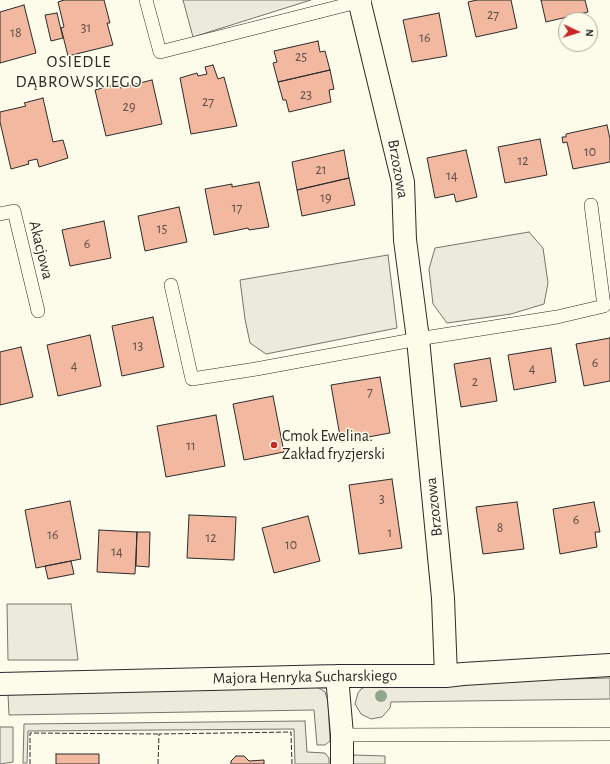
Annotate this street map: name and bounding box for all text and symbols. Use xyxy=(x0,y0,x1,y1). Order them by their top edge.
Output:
house number: 27 xyxy=(487,7,499,23)
north arrow xyxy=(558,12,598,52)
house number: 31 xyxy=(81,20,91,36)
house number: 18 xyxy=(10,25,22,41)
text: N xyxy=(584,29,595,37)
house number: 16 xyxy=(419,30,431,46)
house number: 25 xyxy=(295,49,307,65)
district label: OSIEDLE DĄBROWSKIEGO xyxy=(15,52,143,92)
house number: 23 xyxy=(300,87,312,103)
house number: 27 xyxy=(202,94,214,110)
house number: 29 xyxy=(123,99,135,115)
street label: Brzozowa xyxy=(383,138,413,200)
house number: 10 xyxy=(584,144,596,160)
house number: 12 xyxy=(517,153,529,169)
house number: 21 xyxy=(315,162,327,178)
house number: 14 xyxy=(446,168,458,184)
house number: 19 xyxy=(320,190,332,206)
house number: 17 xyxy=(232,200,242,216)
street label: Akacjowa xyxy=(24,219,58,281)
house number: 15 xyxy=(157,221,167,237)
house number: 6 xyxy=(84,236,90,252)
house number: 13 xyxy=(133,338,143,354)
house number: 6 xyxy=(592,355,598,371)
house number: 4 xyxy=(71,358,77,374)
house number: 4 xyxy=(529,361,535,377)
house number: 2 xyxy=(472,374,478,390)
house number: 7 xyxy=(367,384,373,400)
place label: Cmok Ewelina. Zakład fryzjerski xyxy=(282,426,385,464)
house number: 11 xyxy=(186,438,196,454)
marker: Cmok Ewelina. Zakład fryzjerski xyxy=(269,440,279,450)
street label: Brzozowa xyxy=(421,476,447,538)
house number: 3 xyxy=(379,491,385,507)
house number: 6 xyxy=(573,512,579,528)
house number: 8 xyxy=(497,520,503,536)
house number: 1 xyxy=(388,525,392,541)
house number: 16 xyxy=(47,527,59,543)
house number: 12 xyxy=(205,530,217,546)
house number: 10 xyxy=(285,537,297,553)
house number: 14 xyxy=(111,544,123,560)
street label: Majora Henryka Sucharskiego xyxy=(213,666,397,688)

